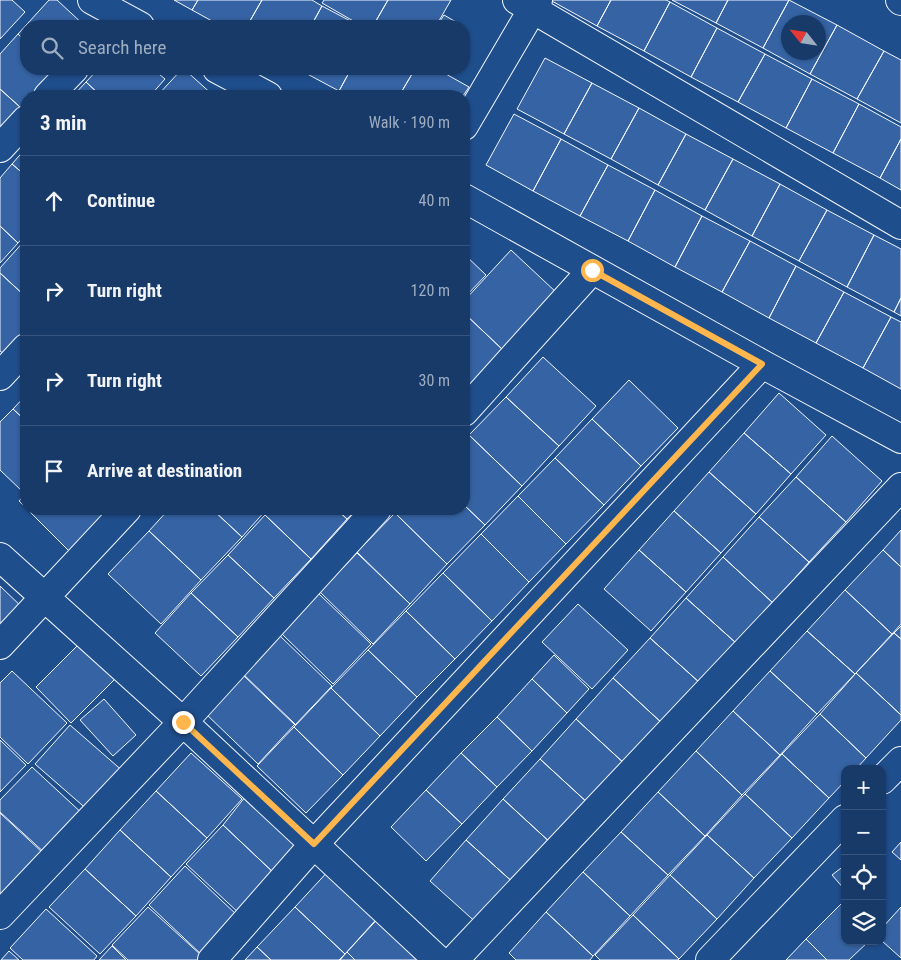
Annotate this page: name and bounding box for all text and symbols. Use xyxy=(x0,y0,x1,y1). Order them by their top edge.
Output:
north arrow xyxy=(781,15,826,60)
search box xyxy=(20,20,470,75)
icon: search xyxy=(38,34,66,62)
text: Search here xyxy=(78,36,166,59)
text: 3 min xyxy=(40,111,87,135)
text: Walk · 190 m xyxy=(369,113,450,132)
icon: ahead xyxy=(40,187,68,215)
text: Continue xyxy=(87,189,155,212)
text: 40 m xyxy=(418,191,450,210)
route start xyxy=(581,259,604,282)
icon: right xyxy=(40,277,68,305)
text: Turn right xyxy=(87,279,162,302)
text: 120 m xyxy=(411,281,450,300)
icon: right xyxy=(40,367,68,395)
text: Turn right xyxy=(87,369,162,392)
text: 30 m xyxy=(418,371,450,390)
icon: arrive xyxy=(40,457,68,485)
text: Arrive at destination xyxy=(87,459,242,482)
route end xyxy=(172,711,195,734)
map controls xyxy=(841,765,886,945)
button: + xyxy=(841,765,886,810)
button: − xyxy=(841,810,886,855)
button: locate xyxy=(841,855,886,900)
button: layers xyxy=(841,900,886,945)

